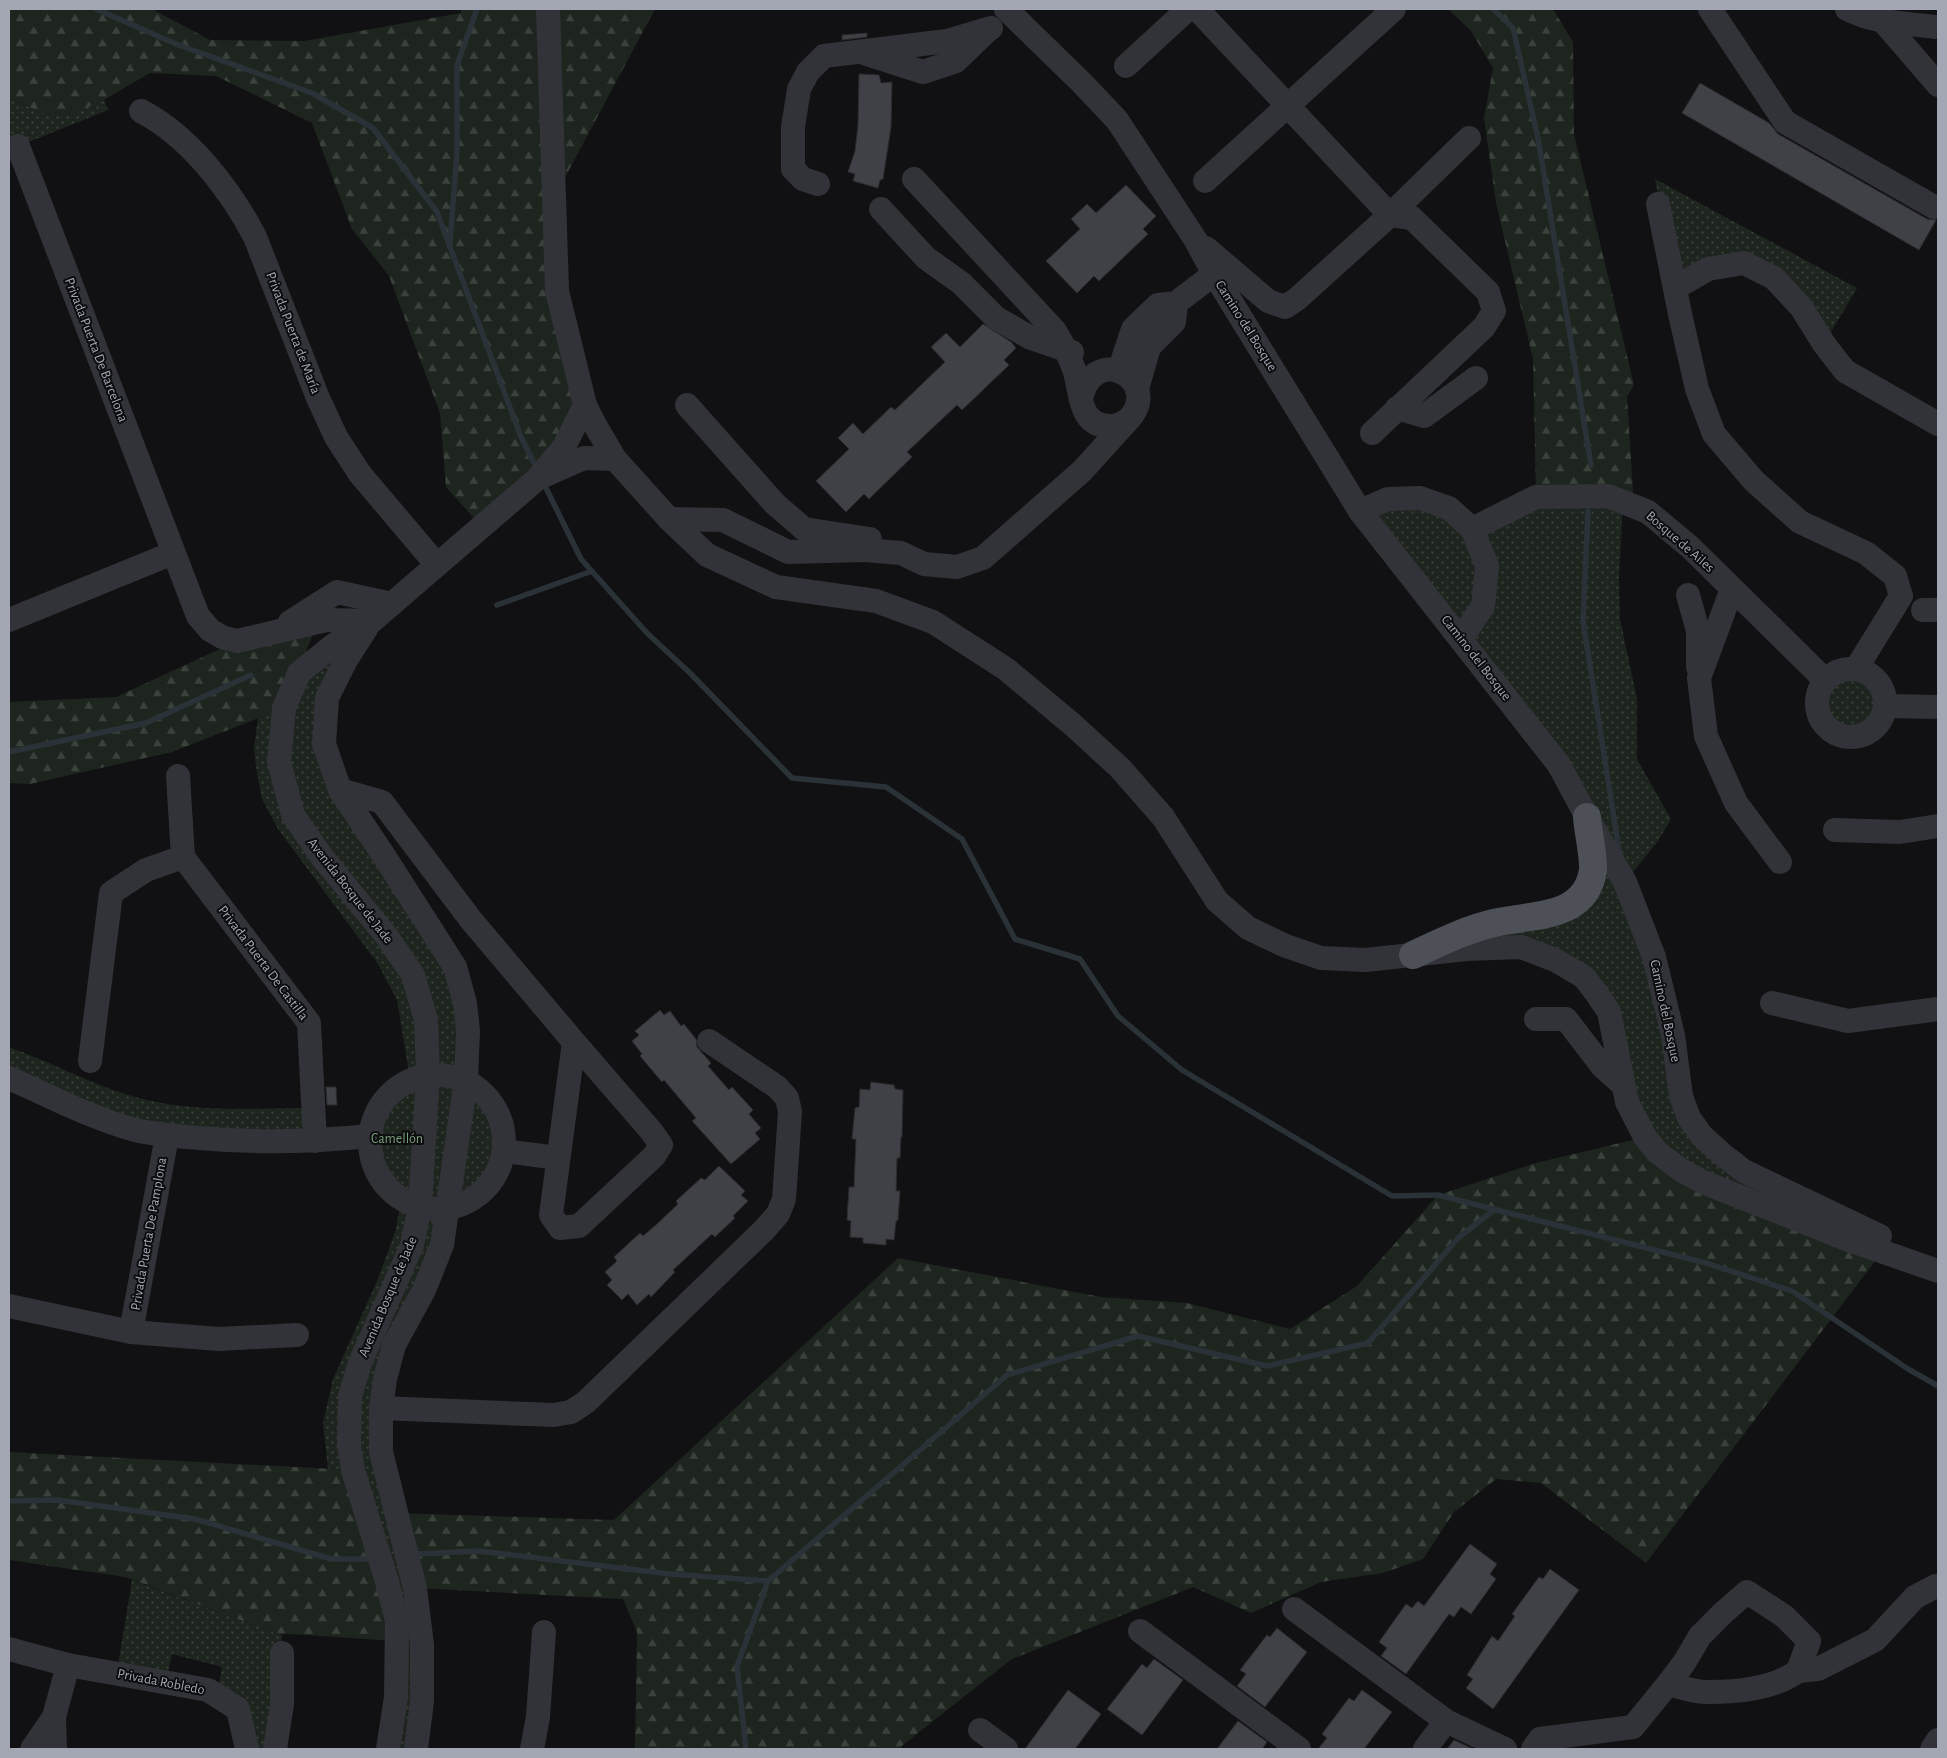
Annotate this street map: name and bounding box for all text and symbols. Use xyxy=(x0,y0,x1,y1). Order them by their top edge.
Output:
street label: Privada Puerta de María xyxy=(263,270,323,396)
street label: Privada Puerta De Barcelona xyxy=(62,276,130,425)
street label: Camino del Bosque xyxy=(1212,278,1280,374)
street label: Bosque de Ailes xyxy=(1643,509,1717,575)
street label: Camino del Bosque xyxy=(1438,613,1514,703)
street label: Avenida Bosque de Jade xyxy=(305,836,395,946)
street label: Privada Puerta De Castilla xyxy=(215,903,311,1023)
street label: Camino del Bosque xyxy=(1647,959,1683,1063)
park label: Camellón xyxy=(371,1132,423,1146)
street label: Privada Puerta De Pamplona xyxy=(129,1156,169,1311)
street label: Avenida Bosque de Jade xyxy=(356,1235,420,1359)
street label: Privada Robledo xyxy=(116,1667,206,1697)

